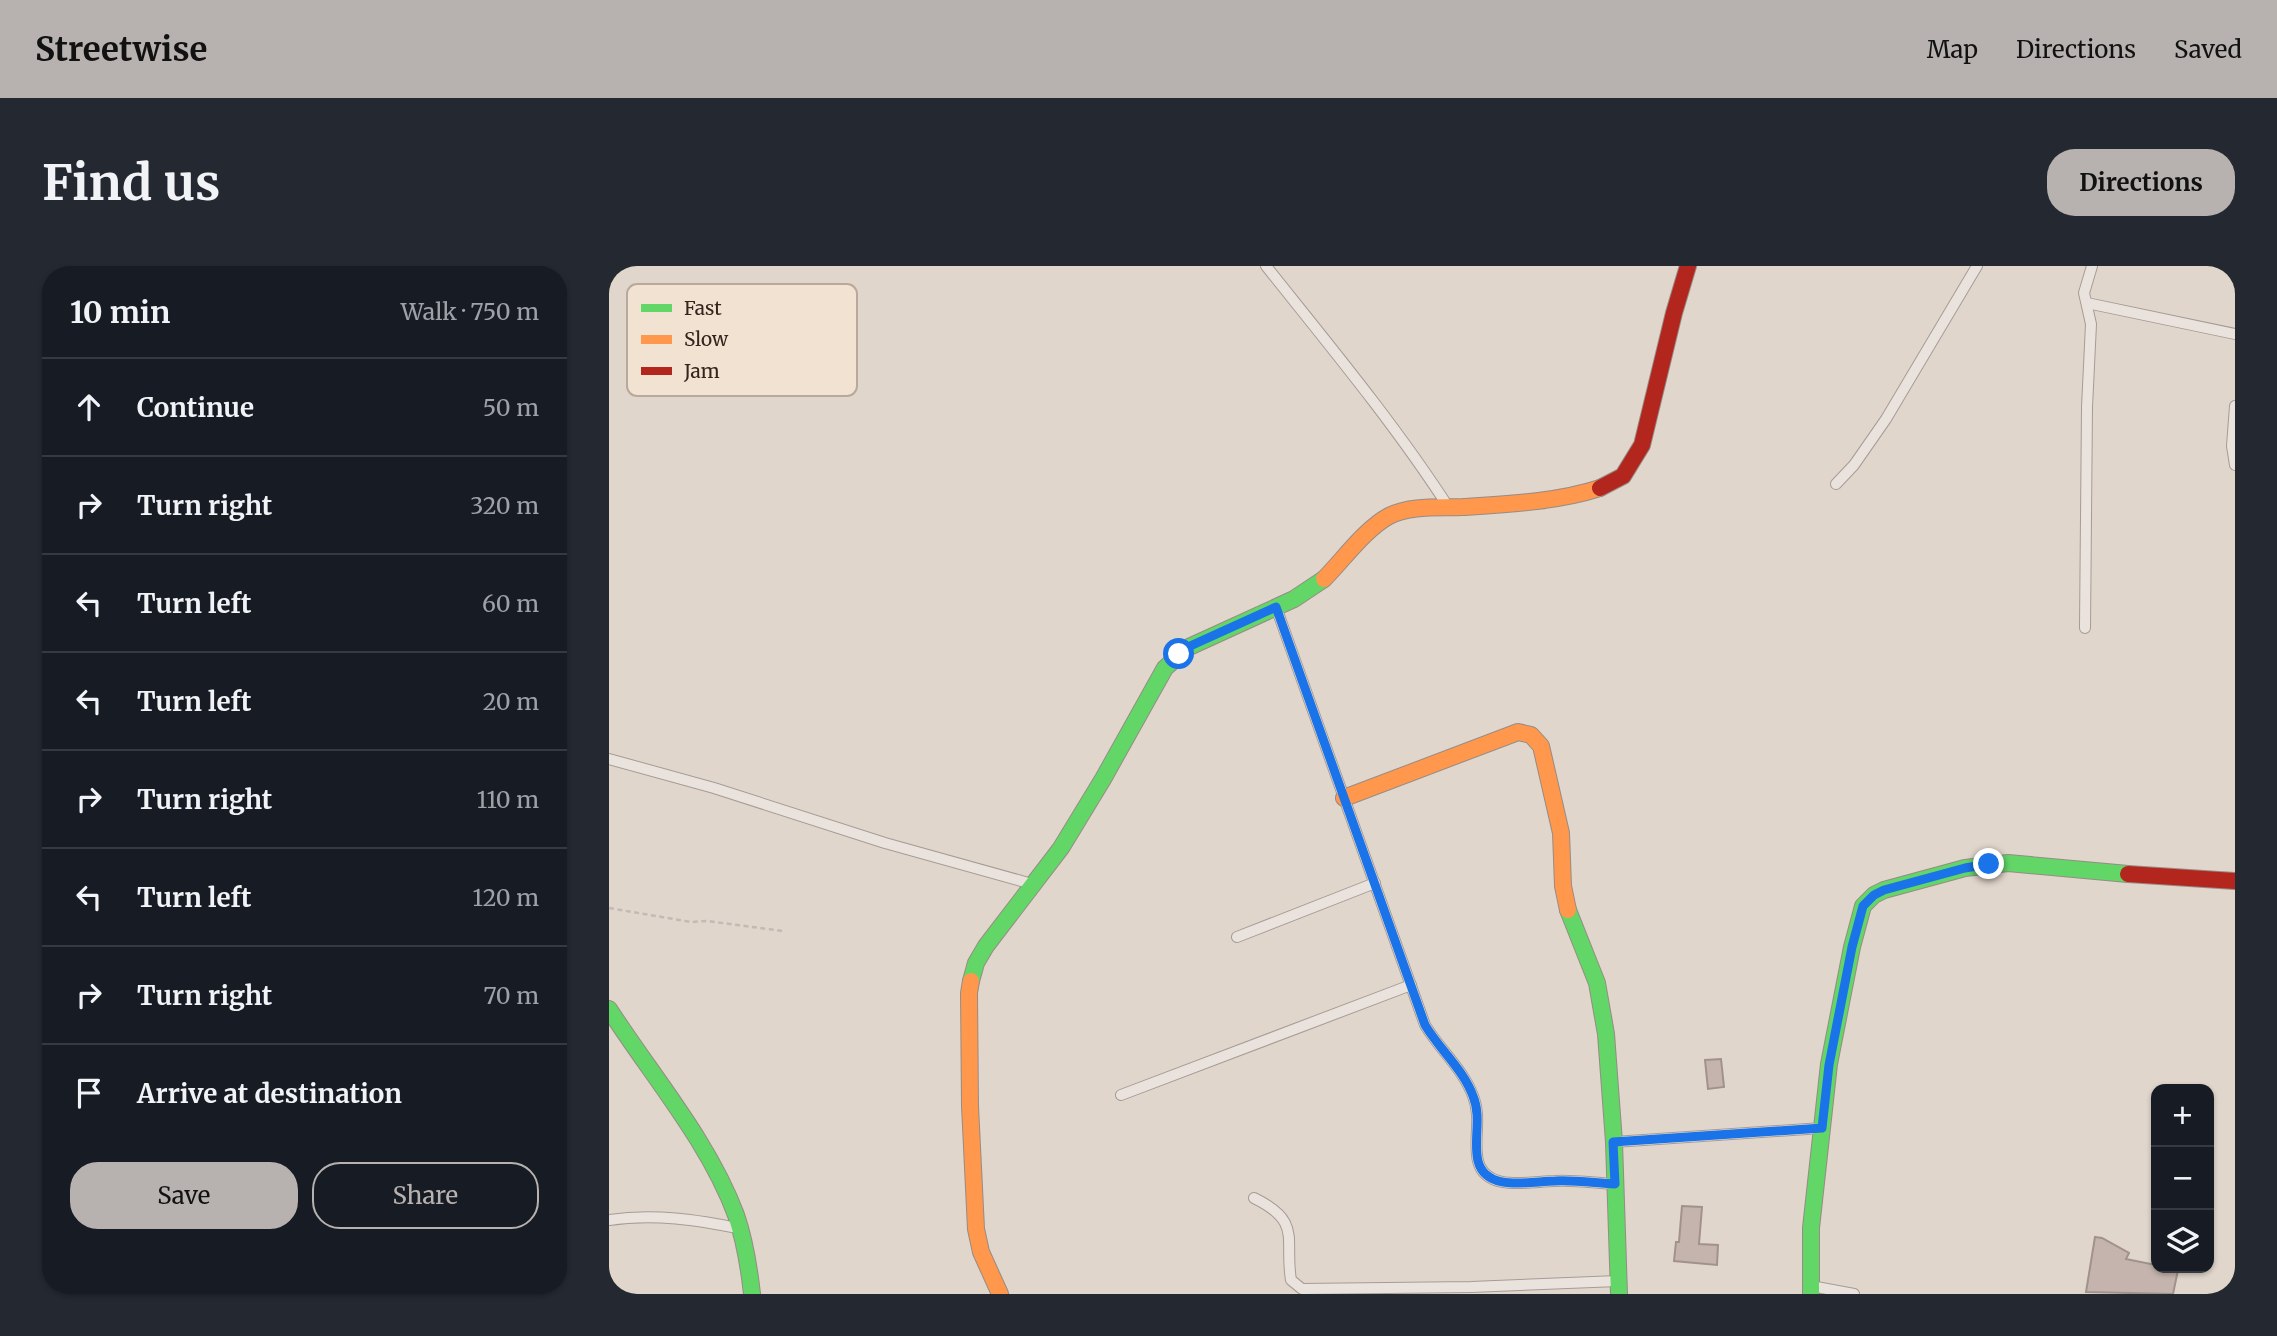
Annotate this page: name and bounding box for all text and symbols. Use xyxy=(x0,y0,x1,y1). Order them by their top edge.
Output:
text: Streetwise xyxy=(35,29,207,70)
text: Map xyxy=(1927,34,1978,65)
text: Directions xyxy=(2016,34,2136,65)
text: Saved xyxy=(2174,34,2242,65)
button: Directions xyxy=(2047,149,2235,216)
text: Find us xyxy=(42,152,220,213)
legend xyxy=(627,284,857,396)
text: 10 min xyxy=(70,293,170,331)
text: Fast xyxy=(684,296,722,320)
text: Walk · 750 m xyxy=(401,297,539,326)
text: Slow xyxy=(684,327,729,351)
text: Jam xyxy=(683,359,720,383)
icon: ahead xyxy=(70,388,108,426)
text: Continue xyxy=(137,391,254,424)
text: 50 m xyxy=(483,393,539,422)
icon: right xyxy=(70,486,108,524)
text: Turn right xyxy=(137,489,272,522)
text: 320 m xyxy=(470,491,539,520)
icon: left xyxy=(70,584,108,622)
text: Turn left xyxy=(137,587,251,620)
text: 60 m xyxy=(482,589,539,618)
route start xyxy=(1163,638,1194,669)
icon: left xyxy=(70,682,108,720)
text: Turn left xyxy=(137,685,251,718)
text: 20 m xyxy=(483,687,539,716)
icon: right xyxy=(70,780,108,818)
text: Turn right xyxy=(137,783,272,816)
text: 110 m xyxy=(477,785,539,814)
route end xyxy=(1973,848,2004,879)
icon: left xyxy=(70,878,108,916)
text: Turn left xyxy=(137,881,251,914)
text: 120 m xyxy=(473,883,539,912)
icon: right xyxy=(70,976,108,1014)
text: Turn right xyxy=(137,979,272,1012)
text: 70 m xyxy=(483,981,539,1010)
icon: arrive xyxy=(70,1074,108,1112)
text: Arrive at destination xyxy=(137,1077,402,1110)
map controls xyxy=(2151,1084,2214,1273)
button: + xyxy=(2151,1084,2214,1147)
button: − xyxy=(2151,1147,2214,1210)
button: Save xyxy=(70,1162,298,1229)
button: Share xyxy=(312,1162,539,1229)
button: layers xyxy=(2151,1210,2214,1273)

